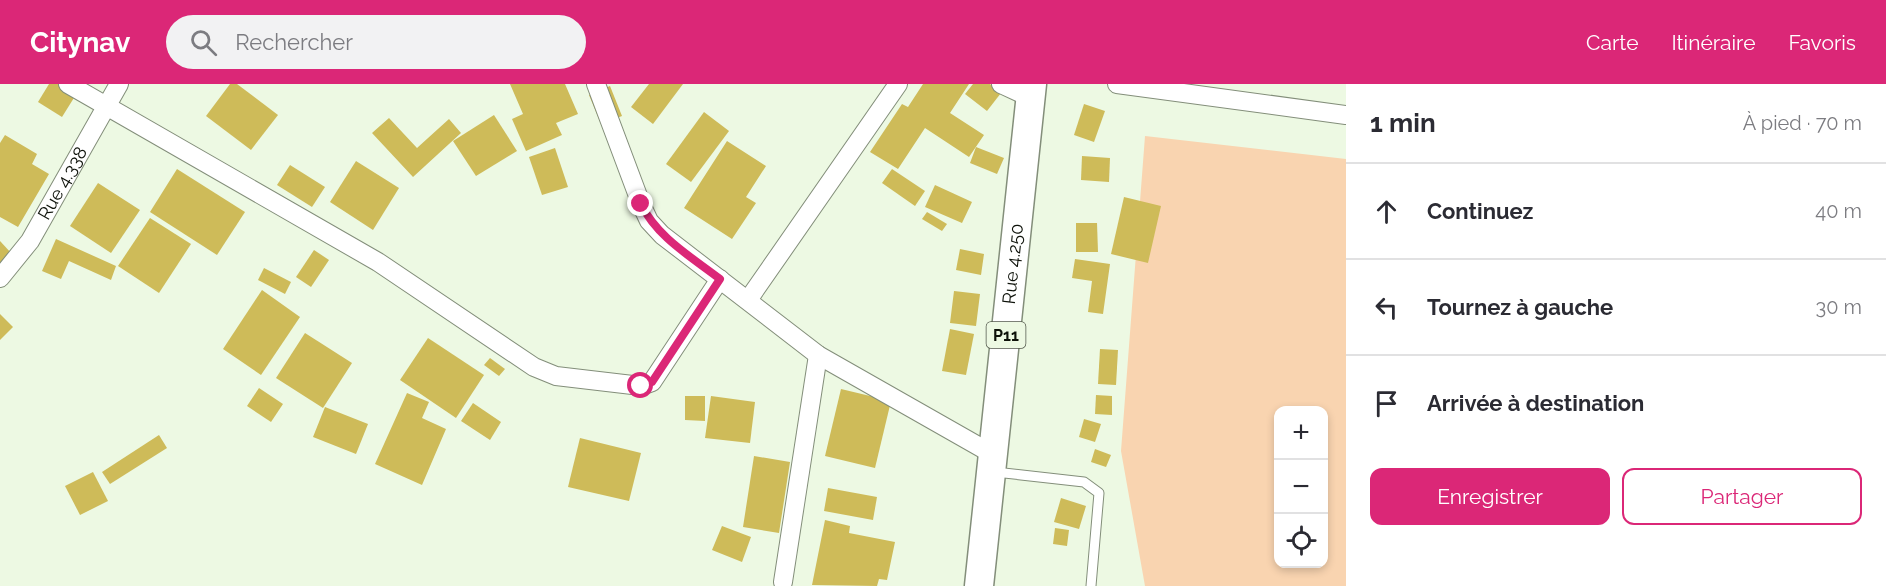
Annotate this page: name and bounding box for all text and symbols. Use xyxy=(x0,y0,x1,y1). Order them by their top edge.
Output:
search box xyxy=(166,15,586,69)
text: Citynav xyxy=(30,26,130,59)
icon: search xyxy=(187,26,220,59)
text: Rechercher xyxy=(235,29,353,55)
text: Carte xyxy=(1586,30,1638,55)
text: Itinéraire xyxy=(1671,30,1755,55)
text: Favoris xyxy=(1788,30,1856,55)
text: 1 min xyxy=(1370,108,1436,138)
text: À pied · 70 m xyxy=(1743,111,1862,135)
street label: Rue 4.338 xyxy=(33,143,91,223)
route end xyxy=(627,190,653,216)
icon: ahead xyxy=(1370,195,1403,228)
text: Continuez xyxy=(1427,198,1533,224)
text: 40 m xyxy=(1815,199,1862,223)
street label: Rue 4.250 xyxy=(998,222,1027,305)
icon: left xyxy=(1370,291,1403,324)
text: Tournez à gauche xyxy=(1427,294,1613,320)
text: 30 m xyxy=(1816,295,1862,319)
road number: P11 xyxy=(986,322,1026,348)
route start xyxy=(627,372,653,398)
icon: arrive xyxy=(1370,387,1403,420)
text: Arrivée à destination xyxy=(1427,390,1644,416)
map controls xyxy=(1274,406,1328,568)
button: + xyxy=(1274,406,1328,460)
button: − xyxy=(1274,460,1328,514)
button: Enregistrer xyxy=(1370,468,1610,525)
button: Partager xyxy=(1622,468,1862,525)
button: locate xyxy=(1274,514,1328,568)

